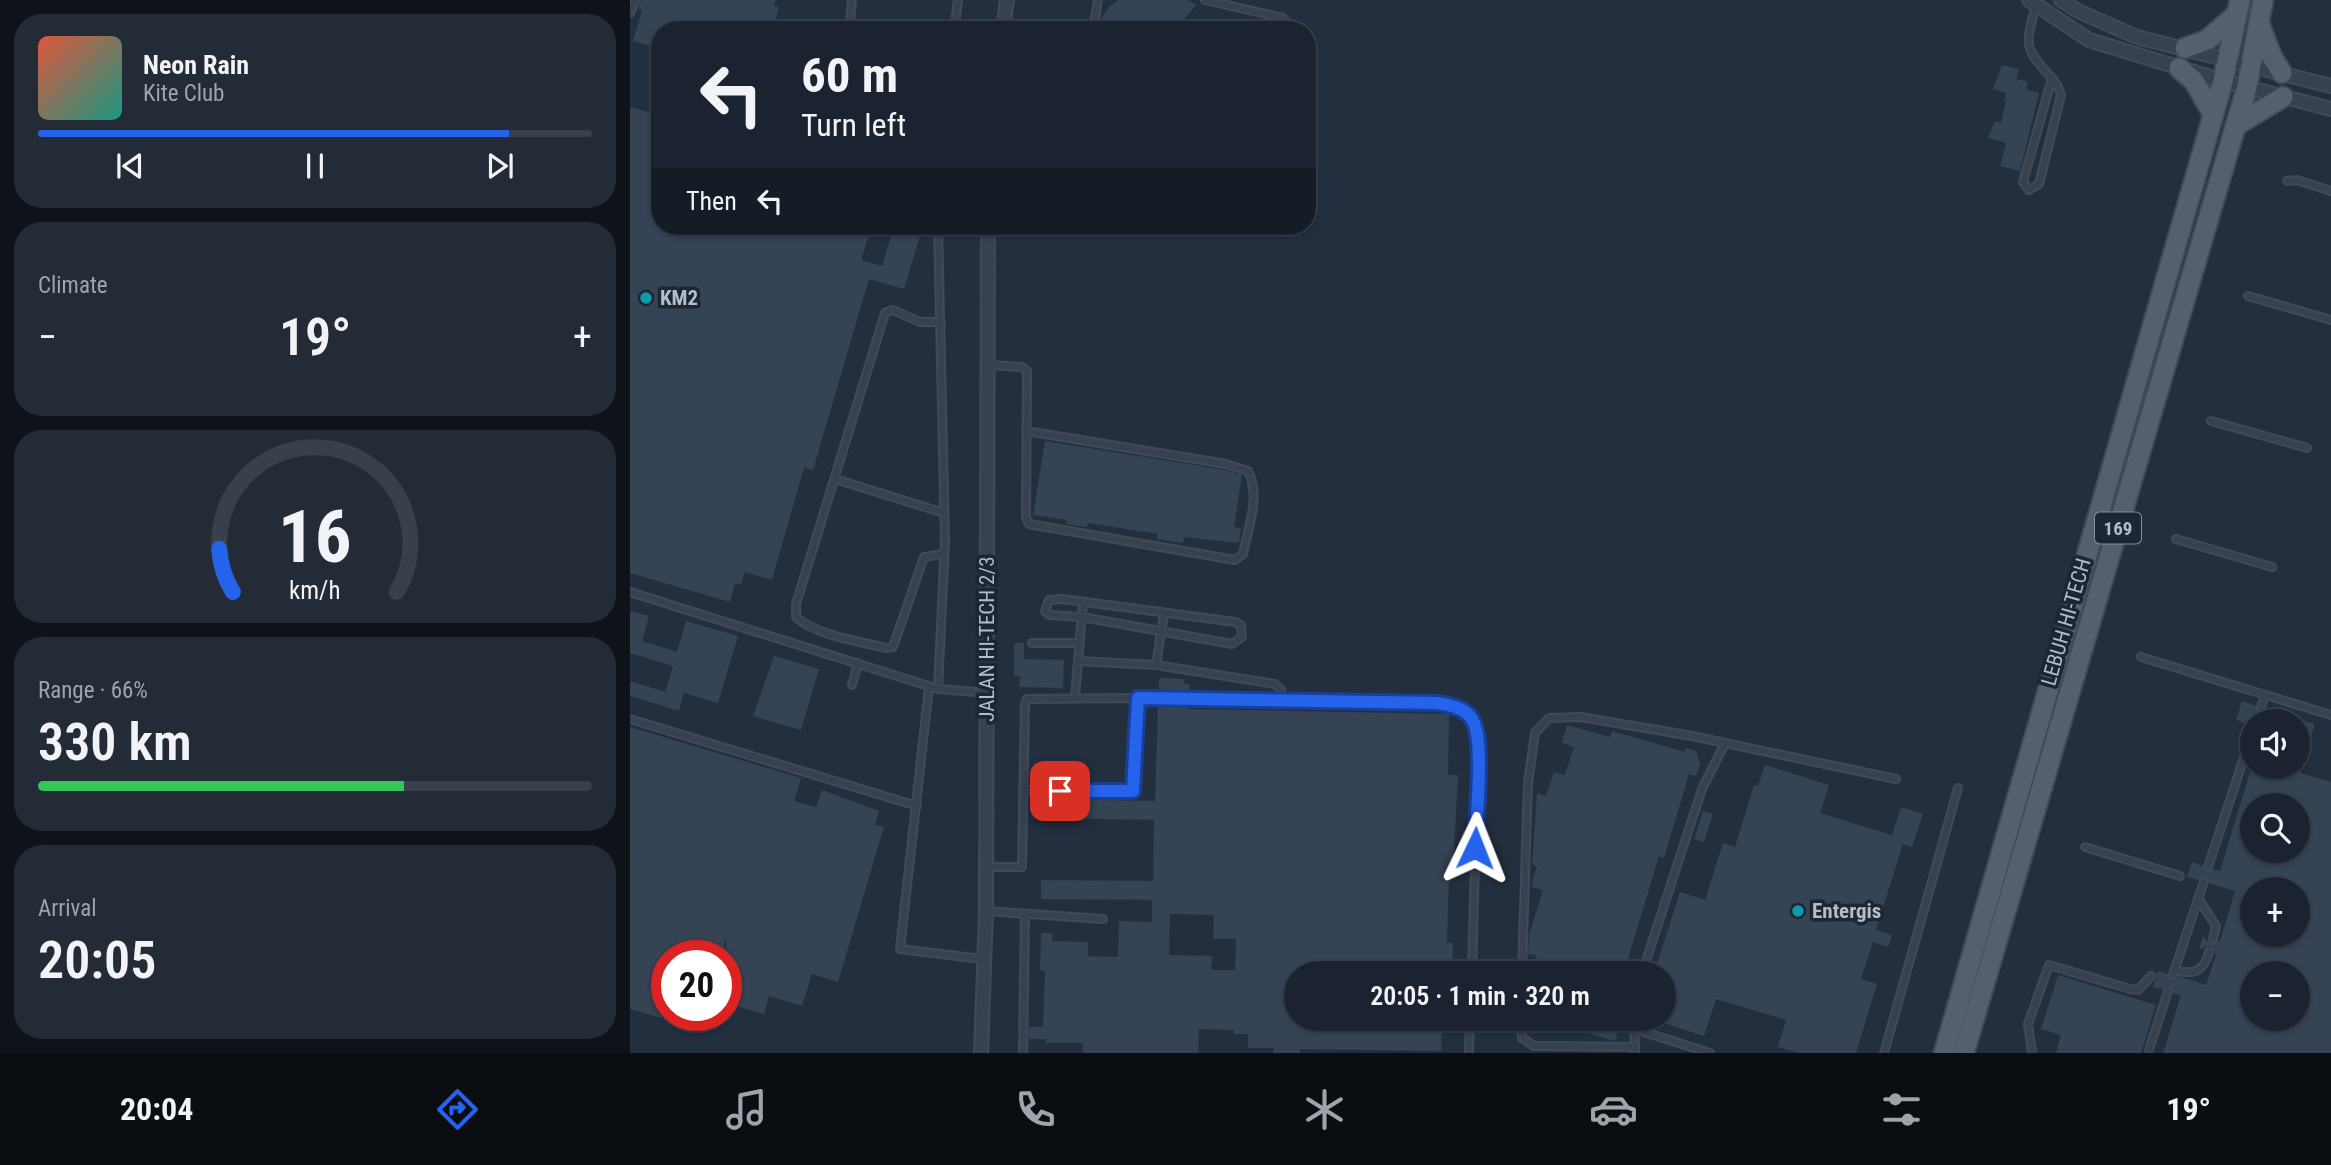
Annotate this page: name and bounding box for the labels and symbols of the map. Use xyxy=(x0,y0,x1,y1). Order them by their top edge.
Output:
place label: KM2 xyxy=(660,286,698,310)
marker: KM2 xyxy=(638,290,654,306)
road number: 169 xyxy=(2095,512,2141,544)
street label: JALAN HI-TECH 2/3 xyxy=(975,556,999,722)
street label: LEBUH HI-TECH xyxy=(2036,556,2096,688)
pin xyxy=(1030,761,1090,821)
position arrow xyxy=(1438,811,1512,885)
place label: Entergis xyxy=(1812,899,1881,923)
marker: Entergis xyxy=(1790,903,1806,919)
speed limit sign: 20 xyxy=(651,940,742,1031)

